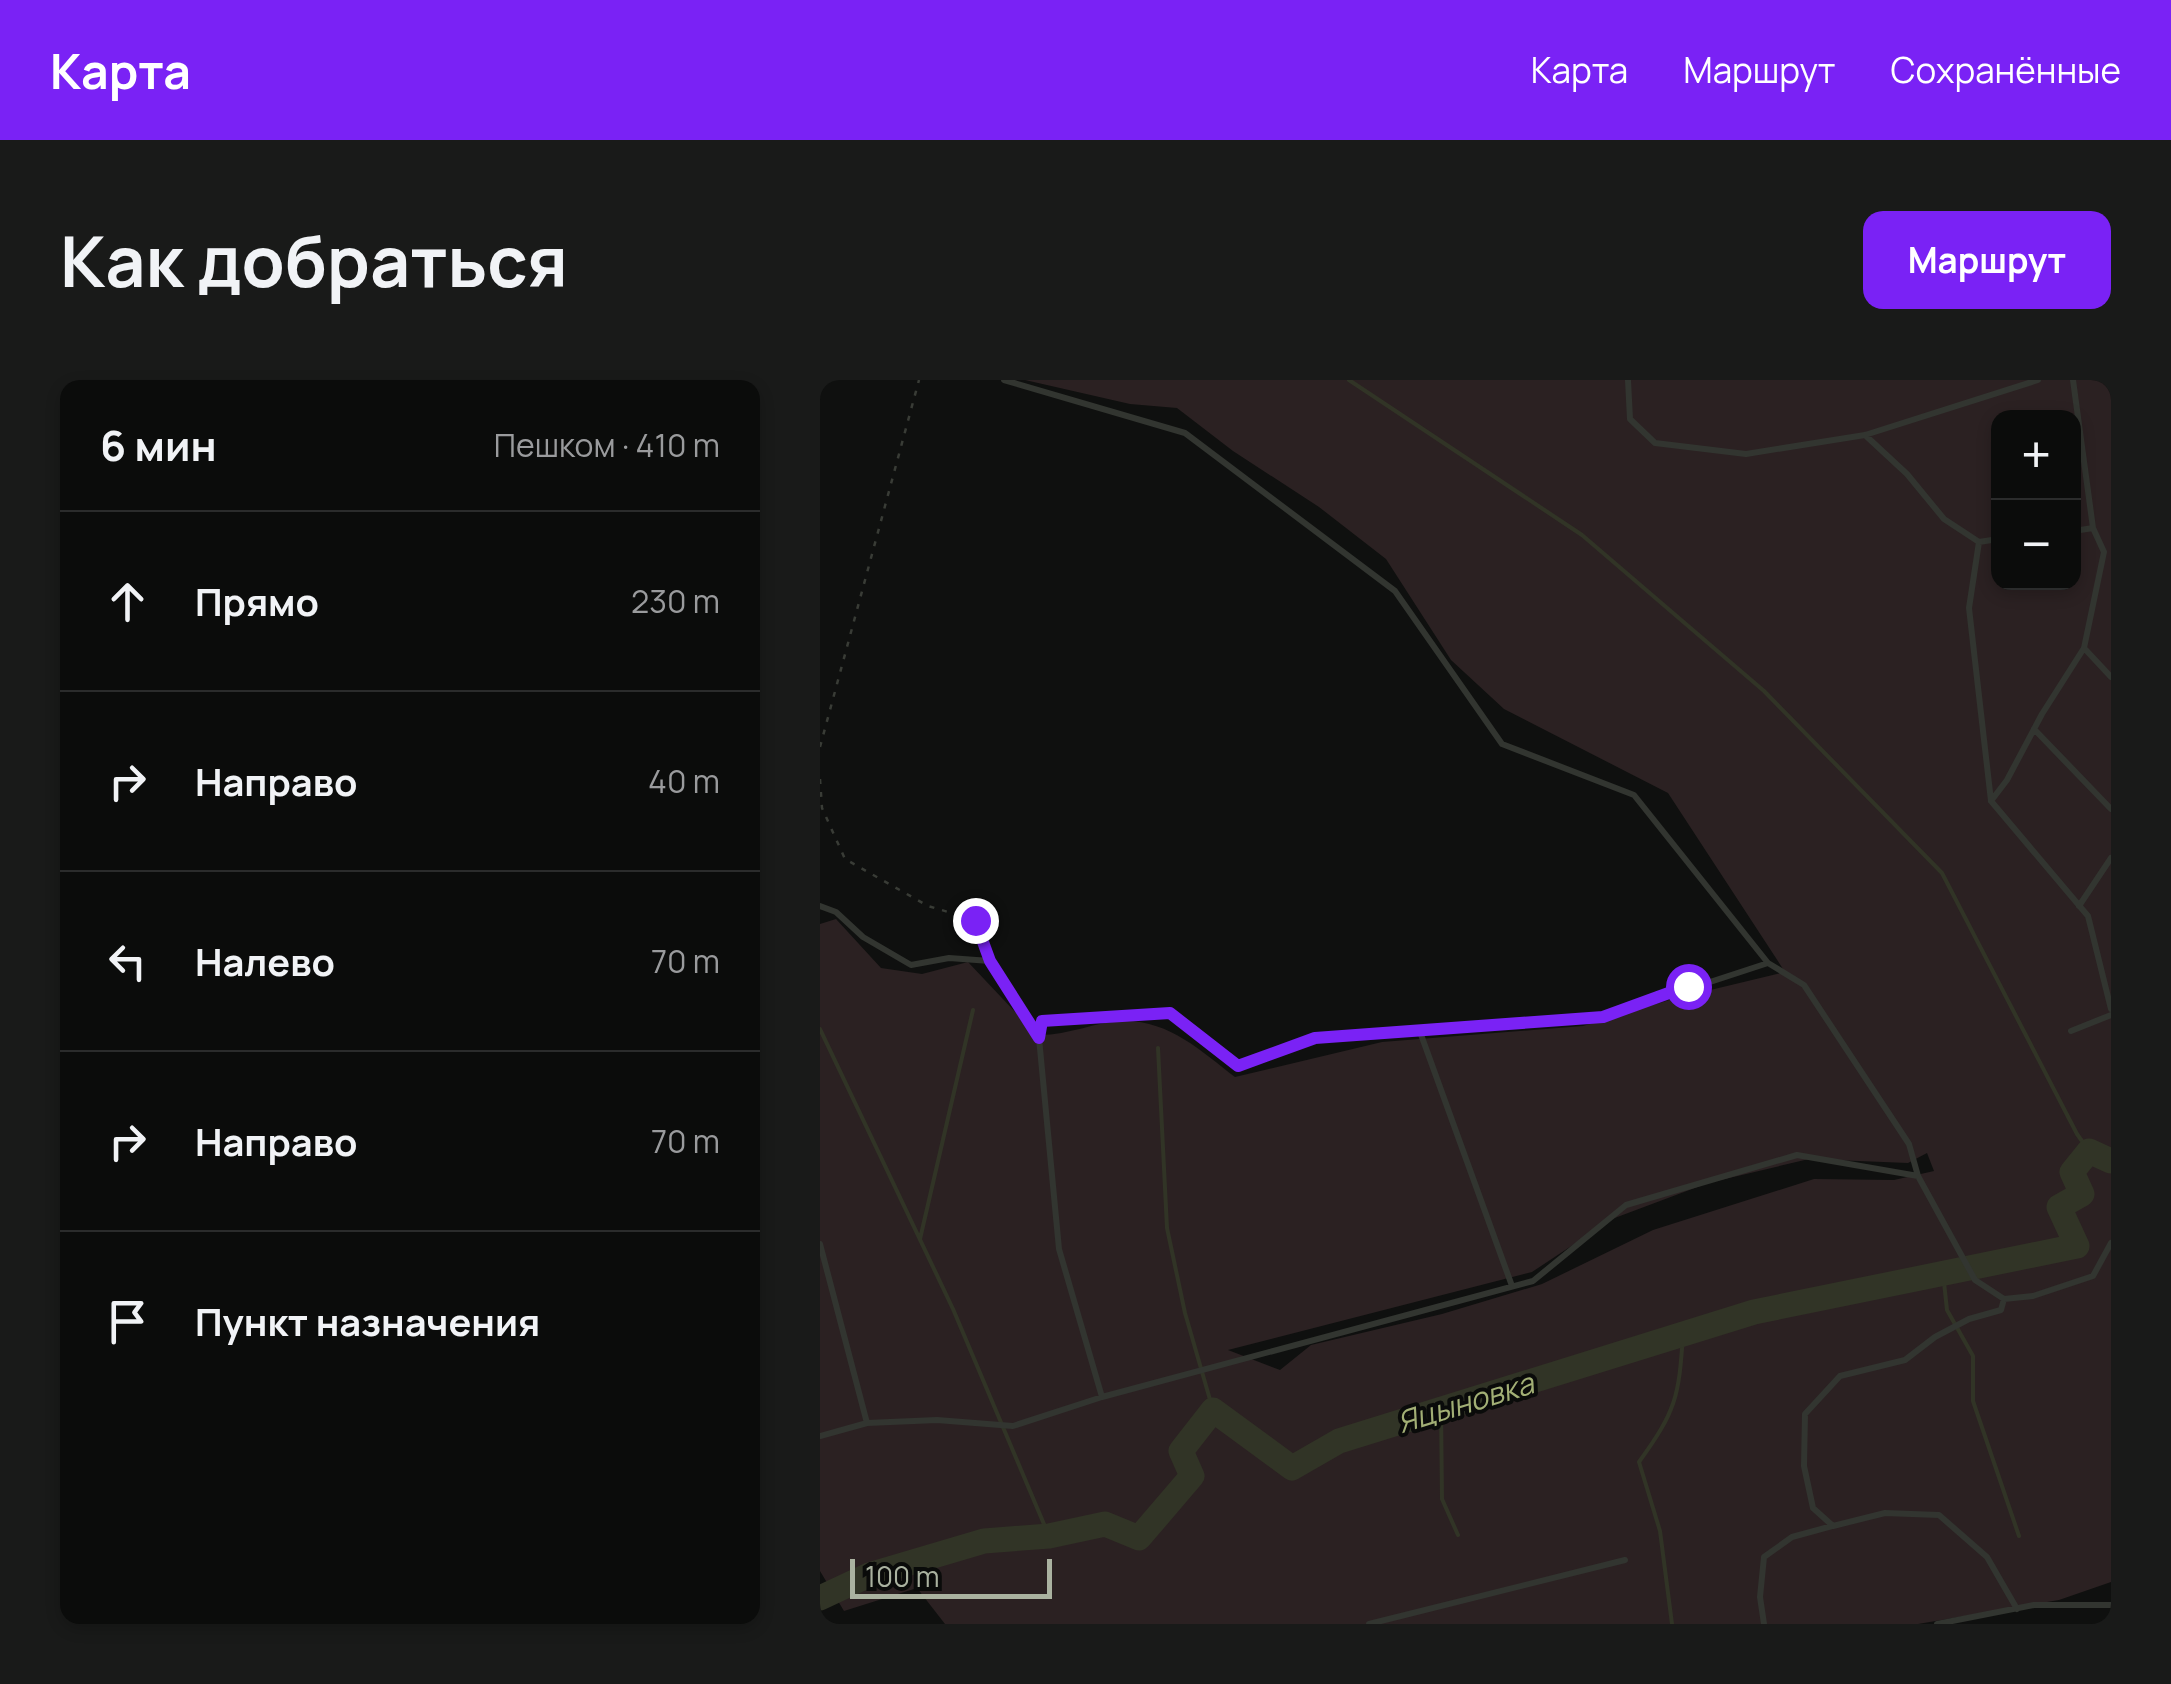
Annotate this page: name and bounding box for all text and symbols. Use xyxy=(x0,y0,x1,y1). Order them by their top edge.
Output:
text: Карта xyxy=(50,38,191,103)
text: Карта xyxy=(1531,46,1628,94)
text: Маршрут xyxy=(1683,46,1836,94)
text: Сохранённые xyxy=(1891,46,2121,94)
button: Маршрут xyxy=(1863,211,2111,309)
text: Как добраться xyxy=(60,212,568,308)
map controls xyxy=(1991,410,2081,590)
button: + xyxy=(1991,410,2081,500)
text: 6 мин xyxy=(100,416,217,474)
text: Пешком · 410 m xyxy=(494,423,720,467)
button: − xyxy=(1991,500,2081,590)
icon: ahead xyxy=(100,574,155,629)
text: Прямо xyxy=(195,575,319,627)
text: 230 m xyxy=(631,579,720,623)
icon: right xyxy=(100,754,155,809)
text: Направо xyxy=(195,755,357,807)
text: 40 m xyxy=(648,759,720,803)
route end xyxy=(953,898,999,944)
icon: left xyxy=(100,934,155,989)
text: Налево xyxy=(195,935,335,987)
text: 70 m xyxy=(651,939,720,983)
route start xyxy=(1666,964,1712,1010)
icon: right xyxy=(100,1114,155,1169)
text: Направо xyxy=(195,1115,357,1167)
text: 70 m xyxy=(651,1119,720,1163)
icon: arrive xyxy=(100,1294,155,1349)
text: Пункт назначения xyxy=(195,1295,540,1347)
water label: Яцыновка xyxy=(1392,1361,1540,1442)
scale bar xyxy=(850,1554,1052,1598)
text: 100 m xyxy=(865,1557,939,1595)

